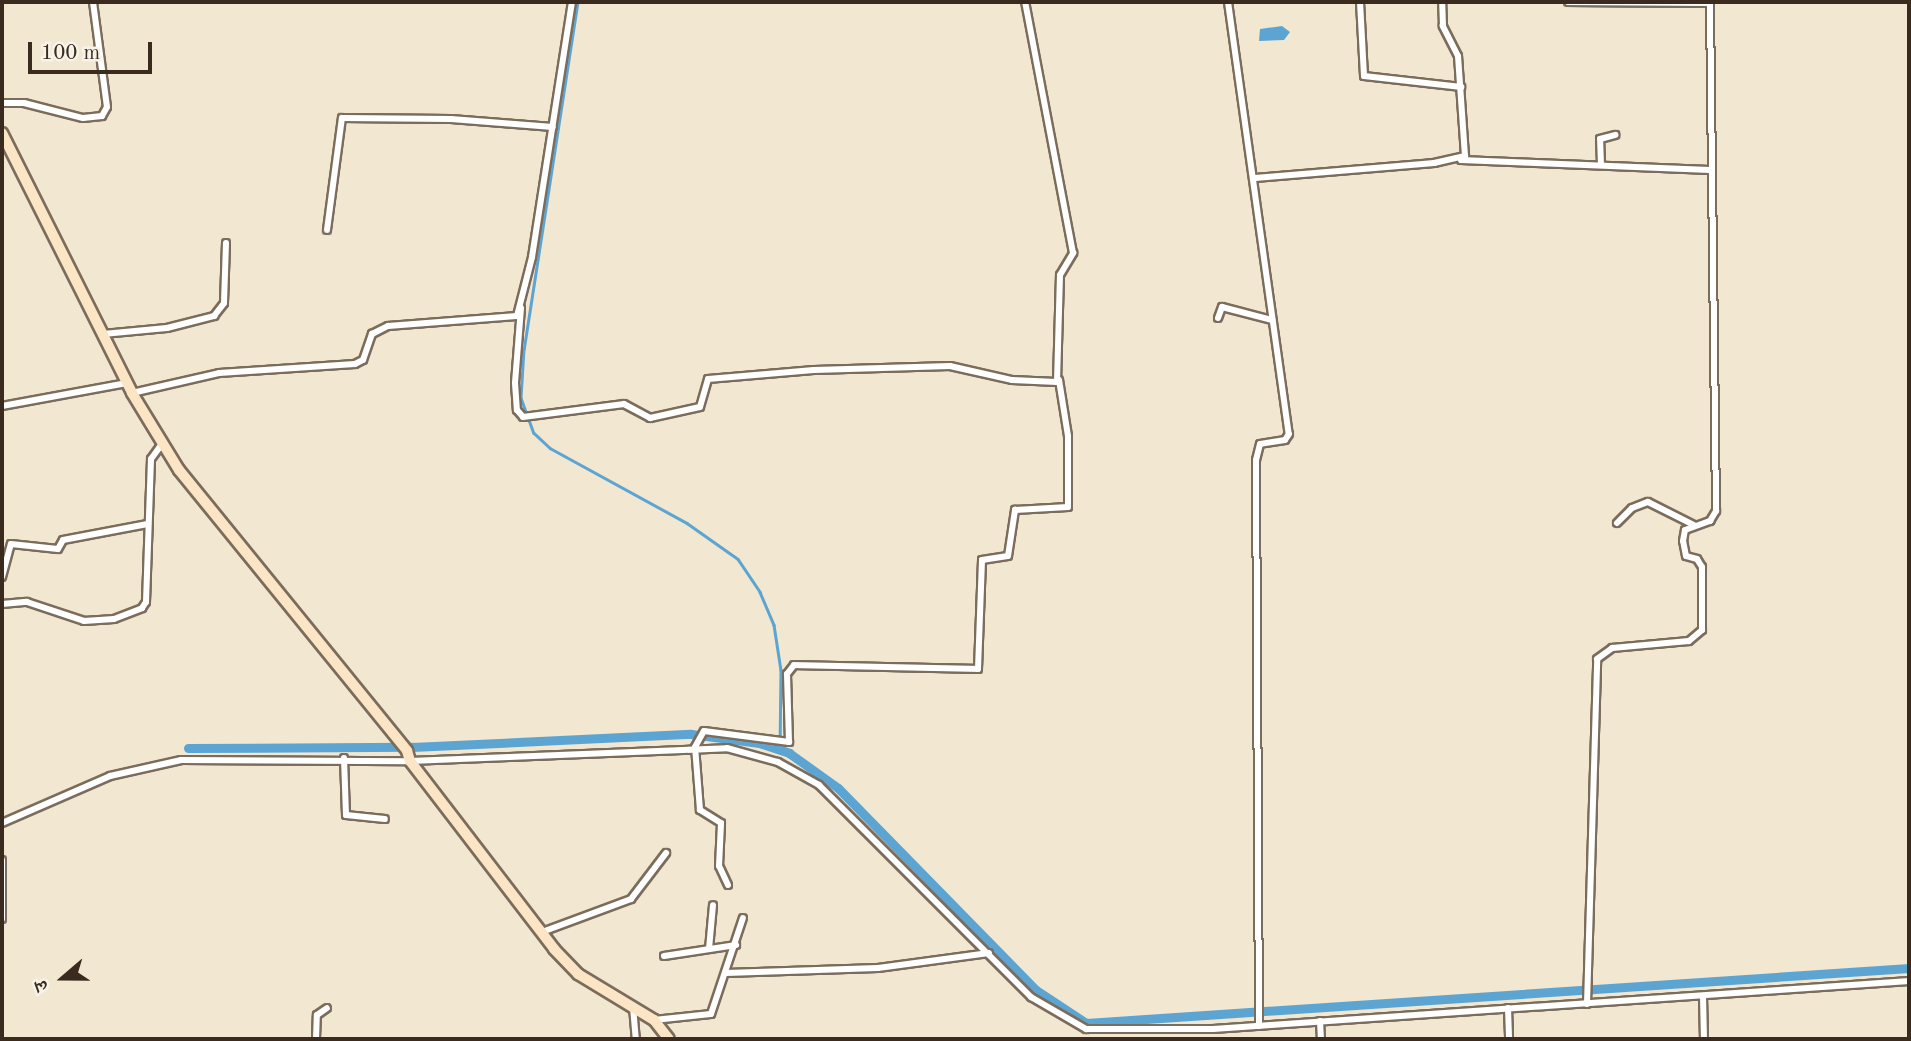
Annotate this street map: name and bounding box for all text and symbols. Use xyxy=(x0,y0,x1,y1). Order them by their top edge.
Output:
scale bar xyxy=(32,28,156,72)
text: 100 m xyxy=(41,43,100,64)
north arrow xyxy=(28,943,98,1013)
text: उ xyxy=(32,978,53,993)

